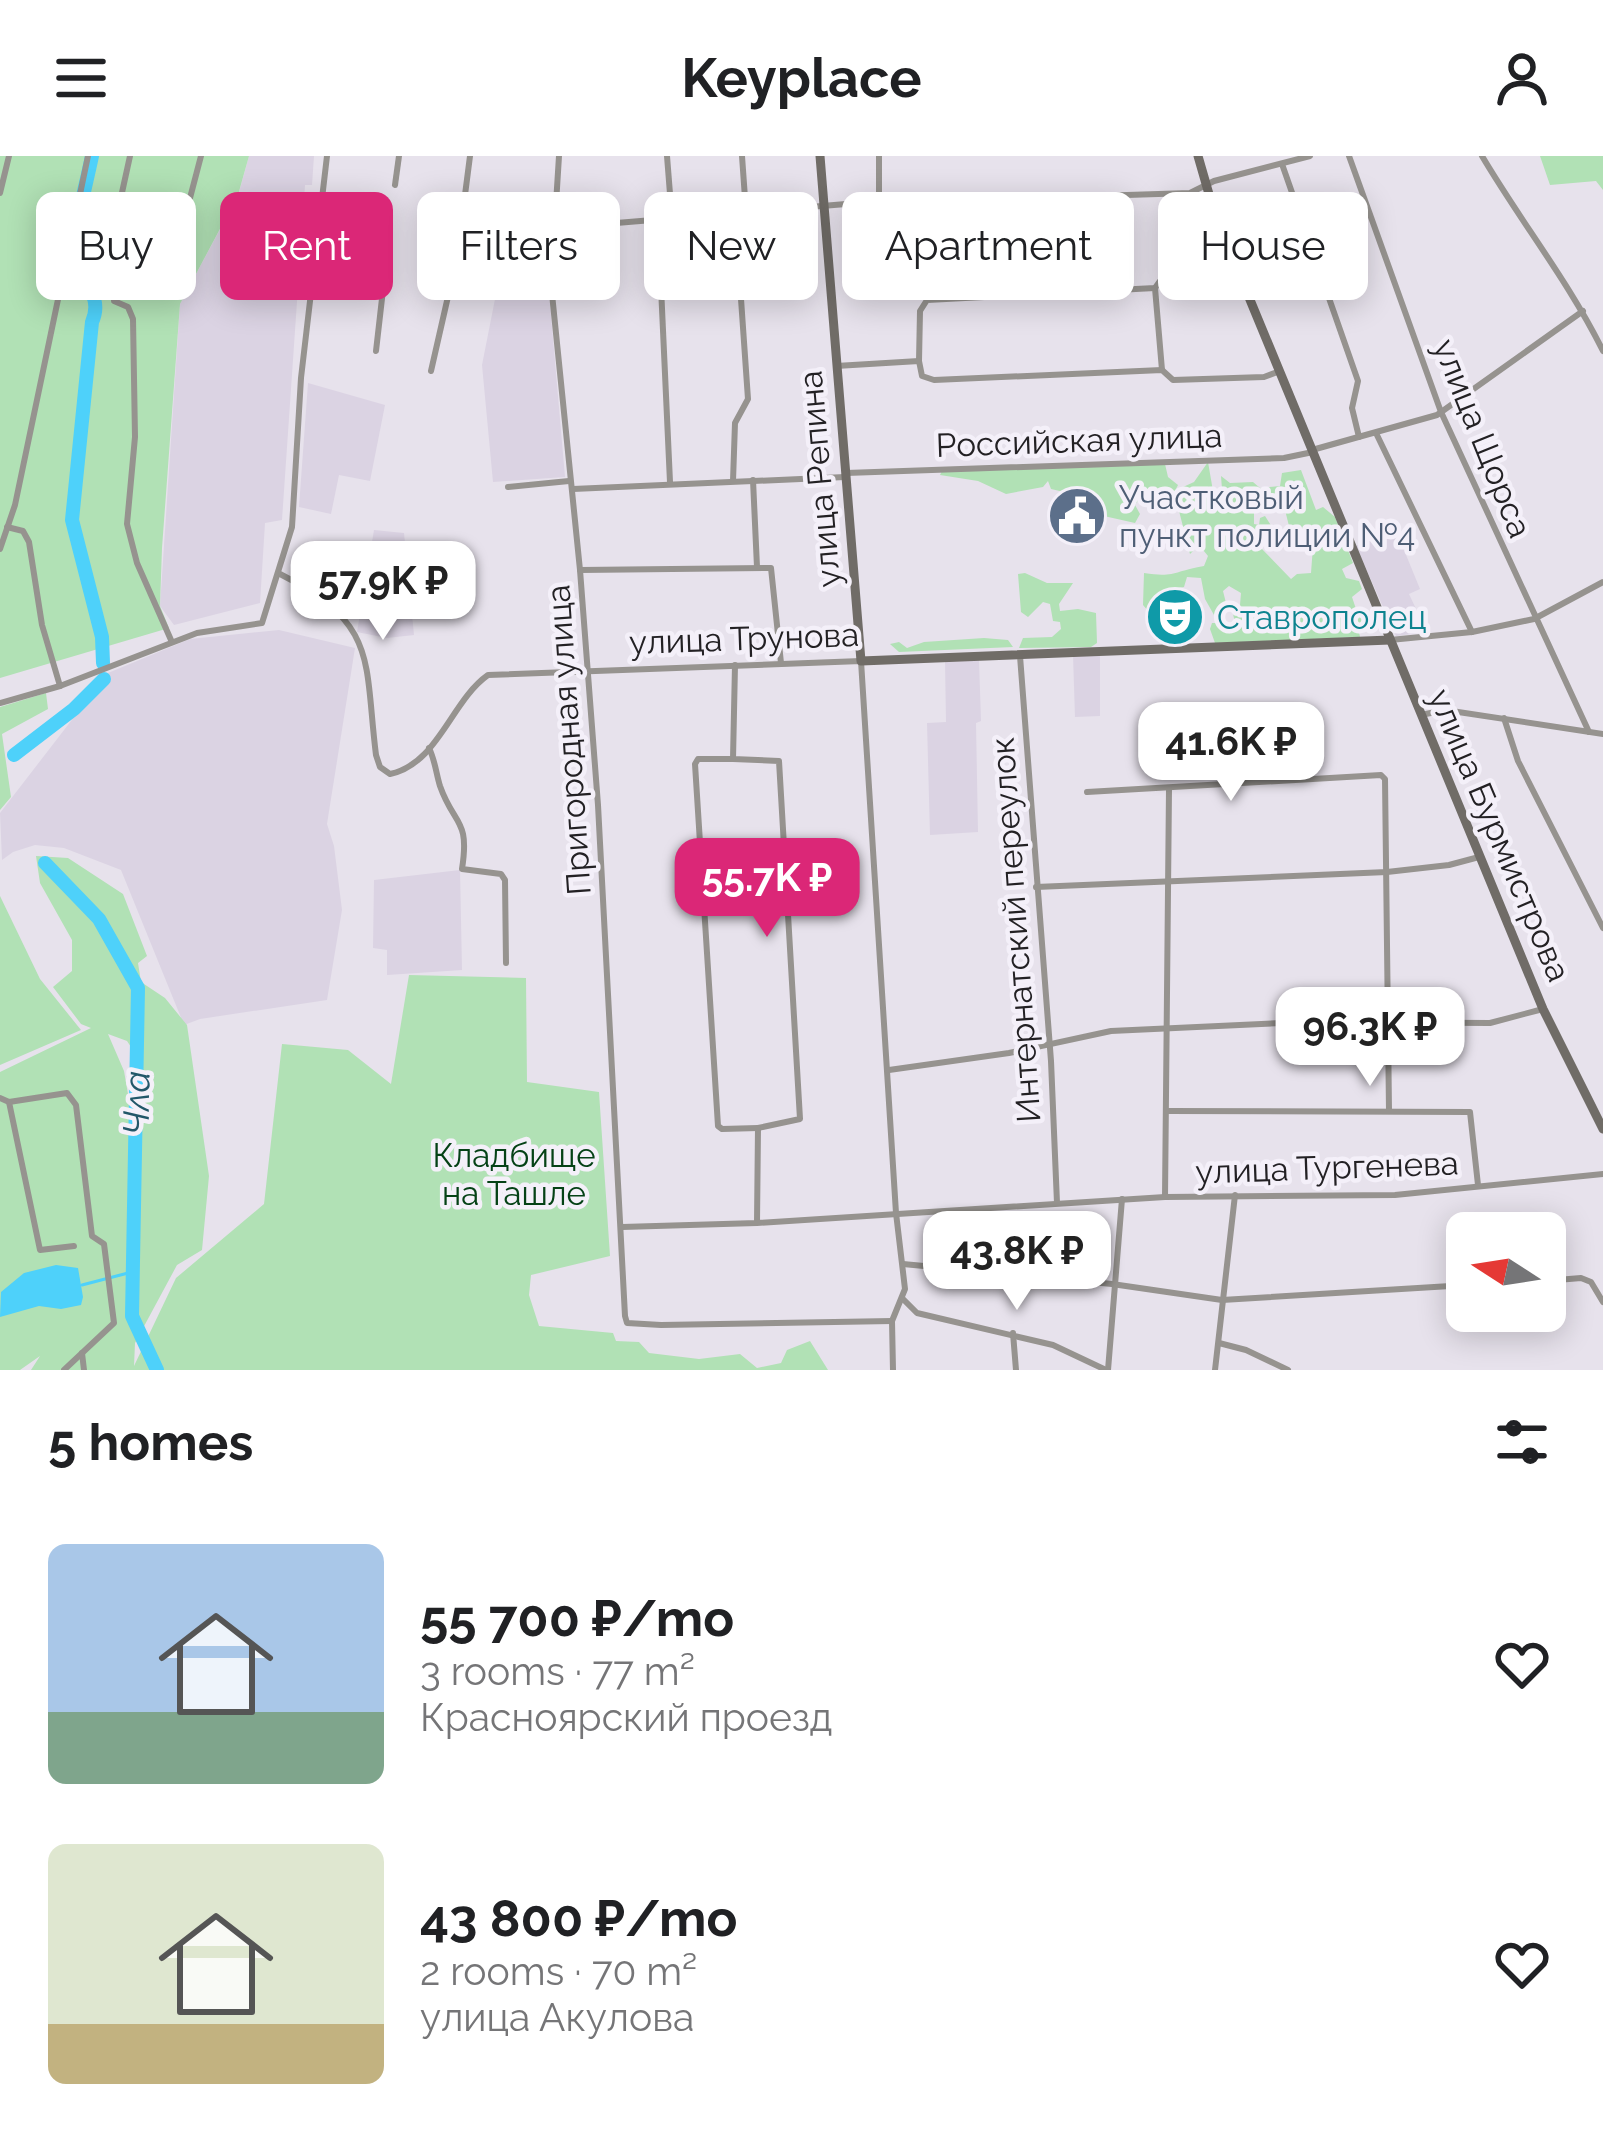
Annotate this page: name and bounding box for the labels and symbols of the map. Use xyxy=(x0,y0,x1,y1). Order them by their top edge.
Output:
street label: улица Щорса xyxy=(1425,333,1540,543)
street label: улица Репина xyxy=(791,369,848,589)
street label: Российская улица xyxy=(935,416,1223,465)
place label: Участковый пункт полиции №4 xyxy=(1119,478,1415,555)
public building icon: Участковый пункт полиции №4 xyxy=(1046,485,1108,547)
pin: 57.9K ₽ xyxy=(272,541,494,643)
street label: Пригородная улица xyxy=(538,584,599,896)
theatre icon: Ставрополец xyxy=(1144,586,1206,648)
place label: Ставрополец xyxy=(1217,598,1427,637)
street label: улица Трунова xyxy=(628,615,860,662)
street label: улица Бурмистрова xyxy=(1420,683,1579,987)
pin: 41.6K ₽ xyxy=(1120,702,1342,804)
street label: Интернатский переулок xyxy=(983,736,1048,1124)
pin: 55.7K ₽ xyxy=(656,838,878,940)
pin: 96.3K ₽ xyxy=(1259,987,1481,1089)
water label: Чла xyxy=(114,1070,158,1136)
park label: Кладбище на Ташле xyxy=(432,1136,596,1213)
street label: улица Тургенева xyxy=(1195,1143,1459,1192)
pin: 43.8K ₽ xyxy=(906,1211,1128,1313)
north arrow xyxy=(1446,1212,1566,1332)

